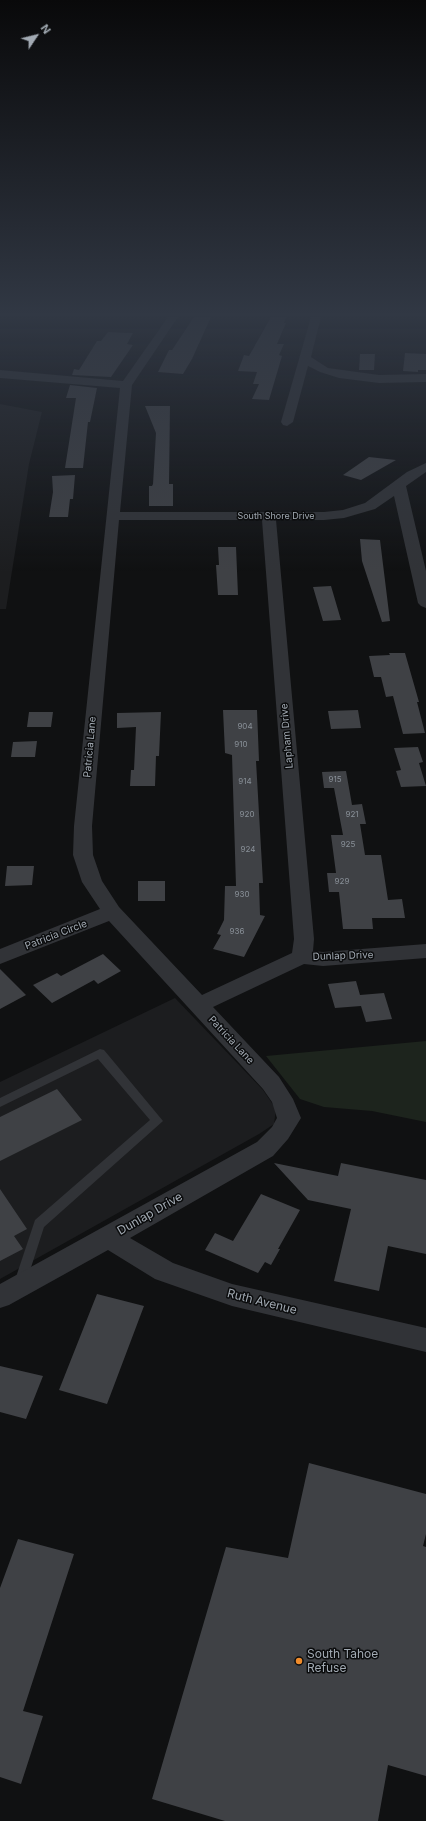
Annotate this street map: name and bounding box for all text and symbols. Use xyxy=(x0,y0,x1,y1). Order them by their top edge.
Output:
north arrow xyxy=(16,16,56,56)
text: N xyxy=(38,22,54,37)
street label: South Shore Drive xyxy=(237,511,315,521)
street label: Lapham Drive xyxy=(278,703,296,769)
street label: Patricia Lane xyxy=(81,716,99,778)
house number: 904 xyxy=(237,722,253,732)
house number: 910 xyxy=(234,740,248,750)
house number: 915 xyxy=(328,775,342,785)
house number: 914 xyxy=(238,777,252,787)
house number: 920 xyxy=(240,810,254,820)
house number: 921 xyxy=(345,810,359,820)
house number: 925 xyxy=(341,840,355,850)
house number: 924 xyxy=(241,845,255,855)
house number: 929 xyxy=(335,877,349,887)
house number: 930 xyxy=(235,890,249,900)
street label: Patricia Circle xyxy=(23,918,89,952)
house number: 936 xyxy=(230,927,244,937)
street label: Dunlap Drive xyxy=(312,949,374,963)
street label: Patricia Lane xyxy=(206,1014,256,1066)
street label: Dunlap Drive xyxy=(115,1190,185,1238)
street label: Ruth Avenue xyxy=(226,1286,298,1318)
place label: South Tahoe Refuse xyxy=(307,1647,378,1675)
marker: South Tahoe Refuse xyxy=(294,1656,304,1666)

